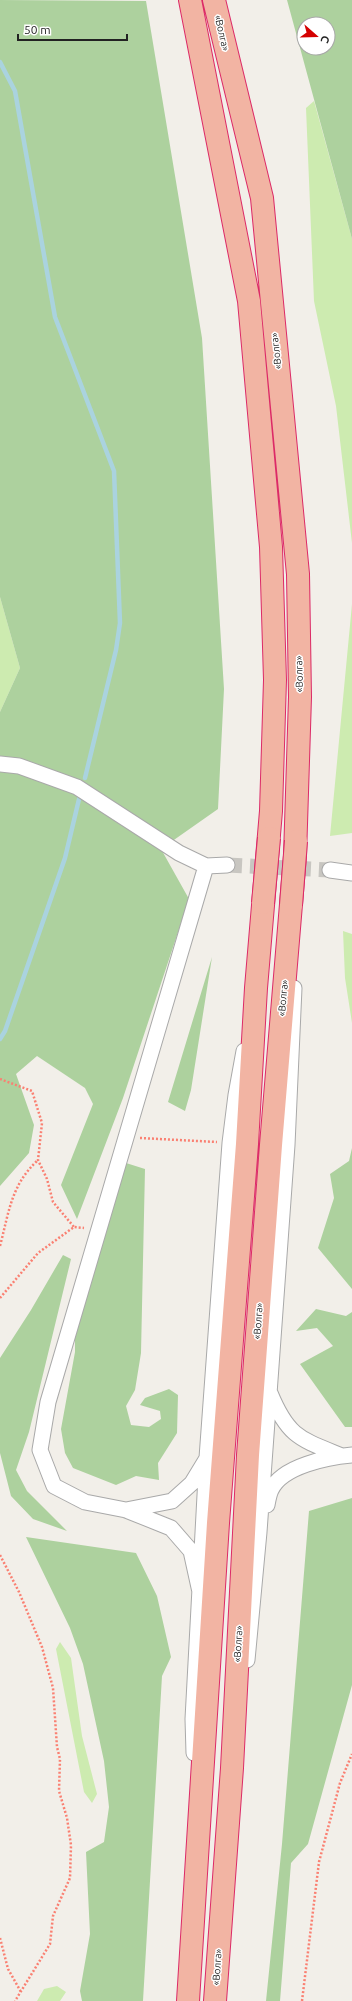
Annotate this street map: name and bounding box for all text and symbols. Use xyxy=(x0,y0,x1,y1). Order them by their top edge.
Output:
street label: «Волга» xyxy=(213,14,232,52)
scale bar xyxy=(18,16,127,42)
north arrow xyxy=(296,16,336,56)
text: 50 m xyxy=(24,23,51,36)
text: С xyxy=(319,34,332,45)
street label: «Волга» xyxy=(269,332,283,370)
street label: «Волга» xyxy=(293,655,305,692)
street label: «Волга» xyxy=(276,979,290,1017)
street label: «Волга» xyxy=(251,1302,265,1340)
street label: «Волга» xyxy=(232,1625,244,1663)
street label: «Волга» xyxy=(210,1948,224,1986)

